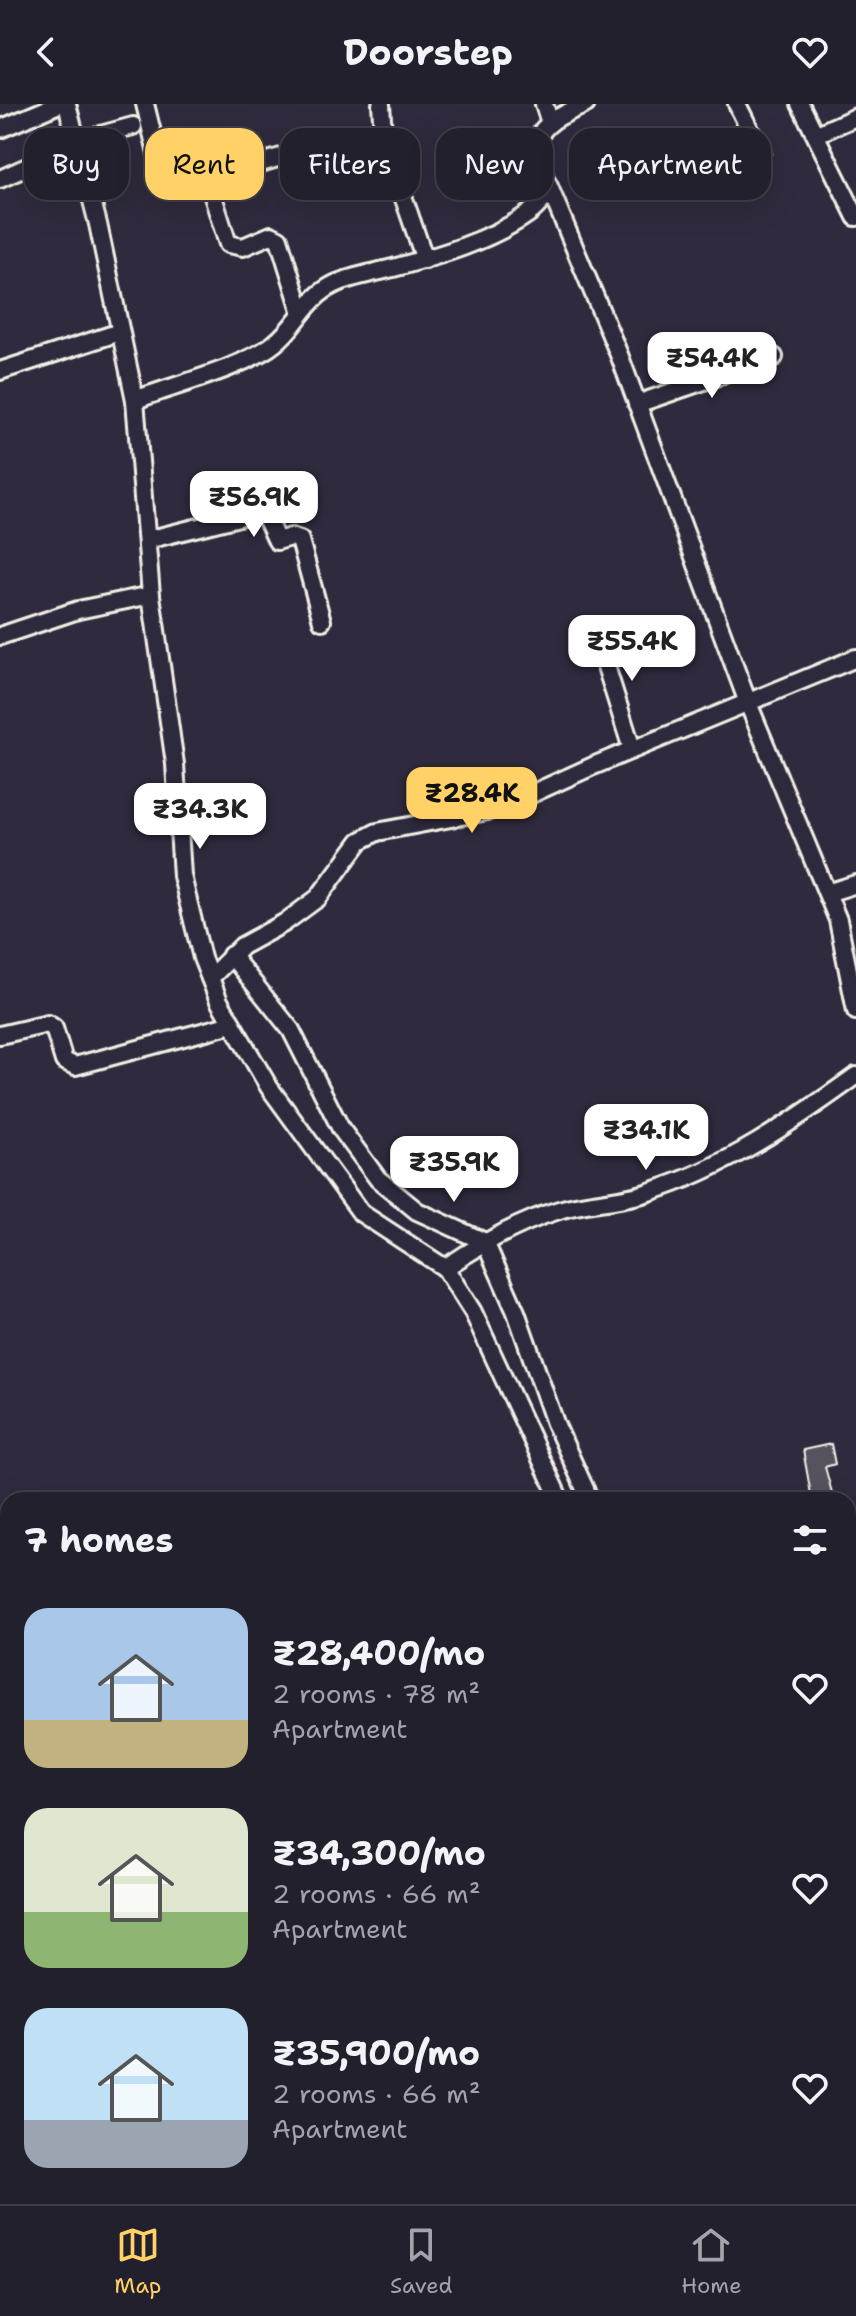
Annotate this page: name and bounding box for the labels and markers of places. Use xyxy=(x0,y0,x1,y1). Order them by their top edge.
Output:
pin: ₹54.4K xyxy=(647,332,777,400)
pin: ₹56.9K xyxy=(189,471,319,539)
pin: ₹55.4K xyxy=(567,615,697,683)
pin: ₹28.4K xyxy=(407,767,537,835)
pin: ₹34.3K xyxy=(135,783,265,851)
pin: ₹34.1K xyxy=(581,1104,711,1172)
pin: ₹35.9K xyxy=(389,1136,519,1204)

